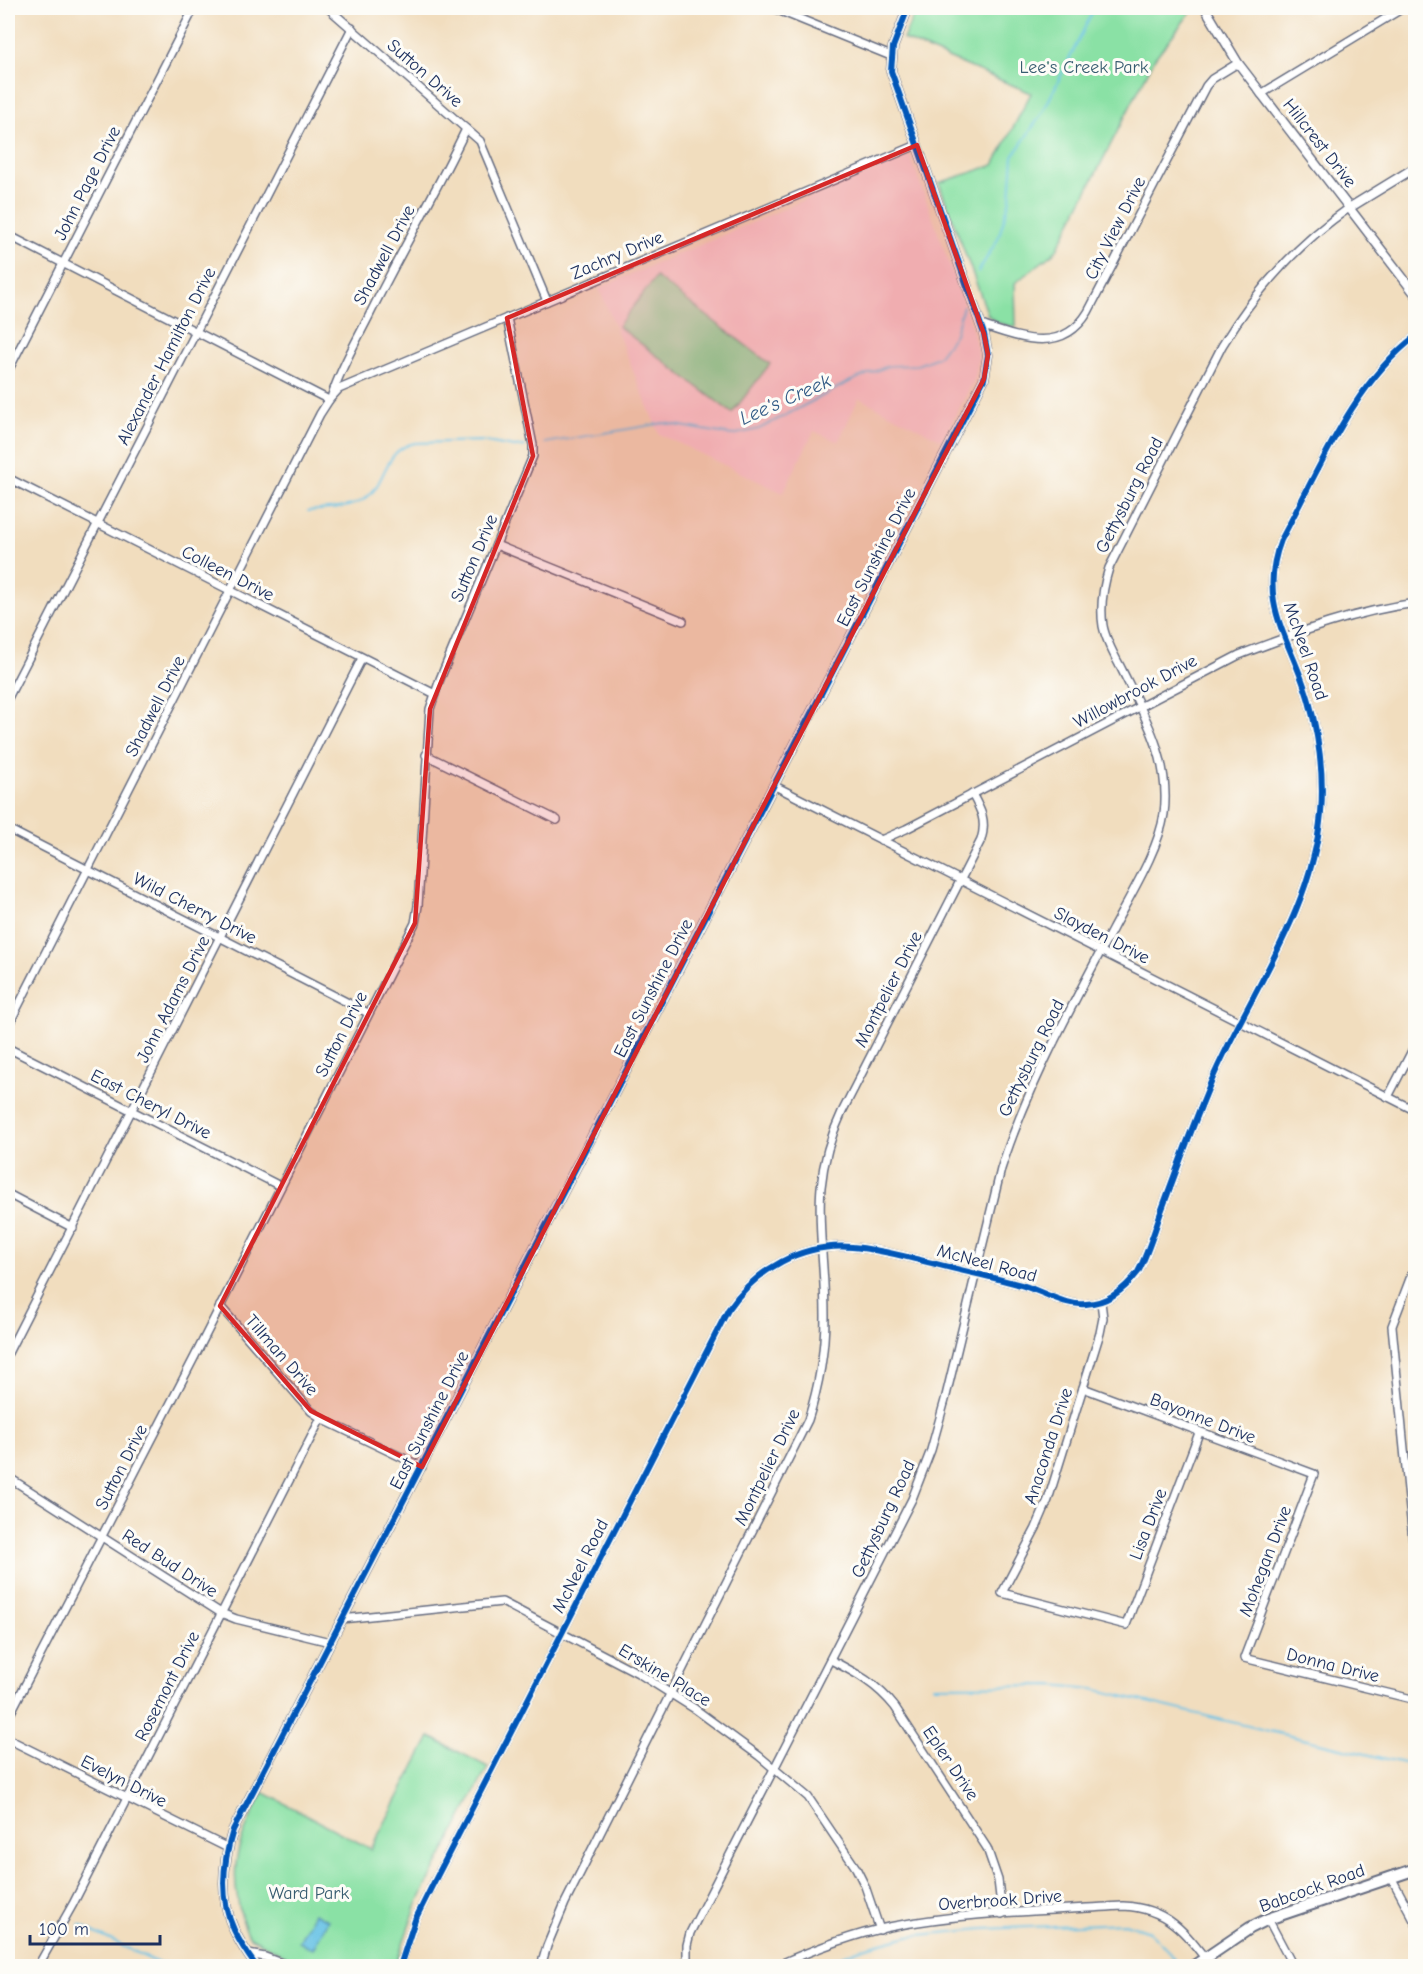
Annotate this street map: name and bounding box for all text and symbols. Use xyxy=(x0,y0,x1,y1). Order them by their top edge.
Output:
street label: Sutton Drive xyxy=(383,35,467,112)
park label: Lee's Creek Park xyxy=(1020,57,1149,78)
street label: Hillcrest Drive xyxy=(1278,95,1361,192)
street label: John Page Drive xyxy=(50,123,125,244)
street label: City View Drive xyxy=(1081,173,1150,283)
street label: Shadwell Drive xyxy=(349,202,420,309)
street label: Zachry Drive xyxy=(568,227,666,284)
street label: Alexander Hamilton Drive xyxy=(112,264,220,449)
water label: Lee's Creek xyxy=(736,369,835,430)
street label: Gettysburg Road xyxy=(1091,434,1168,557)
street label: East Sunshine Drive xyxy=(832,484,920,630)
street label: Sutton Drive xyxy=(447,511,502,605)
street label: Colleen Drive xyxy=(178,541,278,606)
street label: McNeel Road xyxy=(1279,599,1332,703)
street label: Willowbrook Drive xyxy=(1070,650,1201,733)
street label: Shadwell Drive xyxy=(121,652,190,760)
street label: Wild Cherry Drive xyxy=(129,868,260,949)
street label: Slayden Drive xyxy=(1051,902,1153,968)
street label: East Sunshine Drive xyxy=(609,915,697,1061)
street label: Montpelier Drive xyxy=(850,928,927,1051)
street label: John Adams Drive xyxy=(132,932,215,1066)
street label: Sutton Drive xyxy=(311,988,372,1080)
street label: Gettysburg Road xyxy=(994,996,1069,1120)
street label: East Cheryl Drive xyxy=(87,1065,215,1144)
street label: McNeel Road xyxy=(935,1240,1039,1287)
street label: Tillman Drive xyxy=(241,1311,322,1400)
street label: East Sunshine Drive xyxy=(385,1347,473,1493)
street label: Anaconda Drive xyxy=(1020,1385,1077,1507)
street label: Bayonne Drive xyxy=(1147,1389,1259,1448)
street label: Montpelier Drive xyxy=(730,1405,805,1529)
street label: Sutton Drive xyxy=(91,1421,152,1513)
street label: Gettysburg Road xyxy=(847,1457,920,1581)
street label: Lisa Drive xyxy=(1125,1486,1172,1563)
street label: Mohegan Drive xyxy=(1235,1503,1296,1619)
street label: McNeel Road xyxy=(548,1516,613,1617)
street label: Red Bud Drive xyxy=(118,1525,221,1602)
street label: Rosemont Drive xyxy=(131,1628,204,1745)
street label: Erskine Place xyxy=(615,1640,715,1711)
street label: Donna Drive xyxy=(1284,1644,1381,1687)
street label: Epler Drive xyxy=(918,1722,983,1804)
street label: Evelyn Drive xyxy=(77,1751,170,1812)
street label: Babcock Road xyxy=(1257,1860,1368,1917)
park label: Ward Park xyxy=(269,1883,349,1904)
street label: Overbrook Drive xyxy=(938,1886,1063,1915)
scale bar xyxy=(30,1908,160,1946)
text: 100 m xyxy=(39,1919,89,1940)

